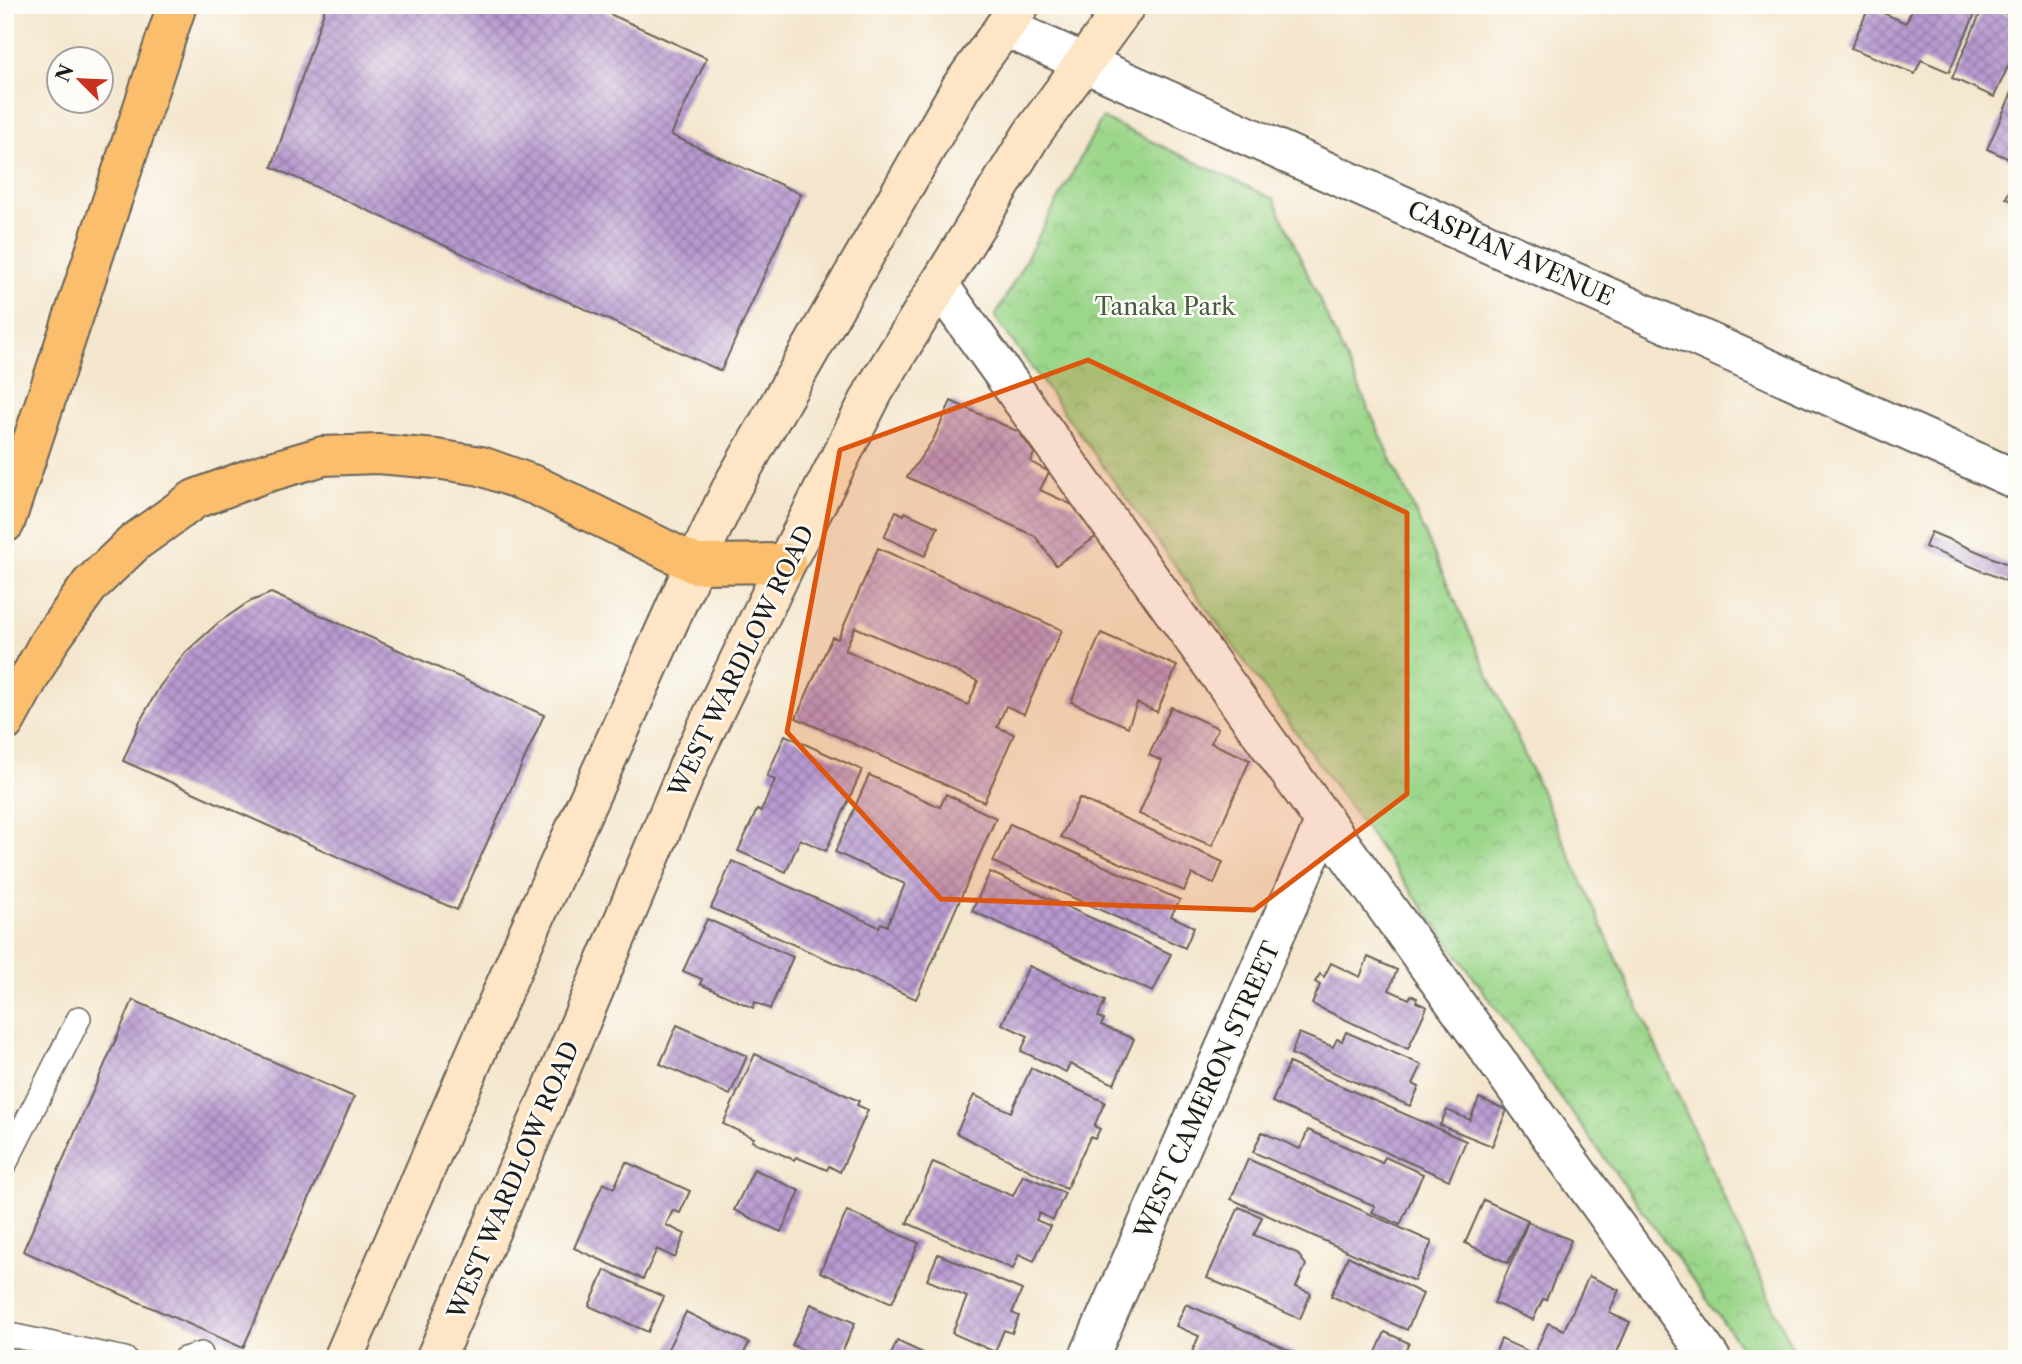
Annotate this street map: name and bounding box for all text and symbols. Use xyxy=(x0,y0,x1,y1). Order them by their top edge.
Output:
north arrow xyxy=(46,46,116,116)
text: N xyxy=(51,61,79,86)
street label: CASPIAN AVENUE xyxy=(1403,194,1619,312)
park label: Tanaka Park xyxy=(1095,292,1236,321)
street label: WEST WARDLOW ROAD xyxy=(662,520,820,803)
street label: WEST CAMERON STREET xyxy=(1128,937,1286,1244)
street label: WEST WARDLOW ROAD xyxy=(441,1037,585,1324)

